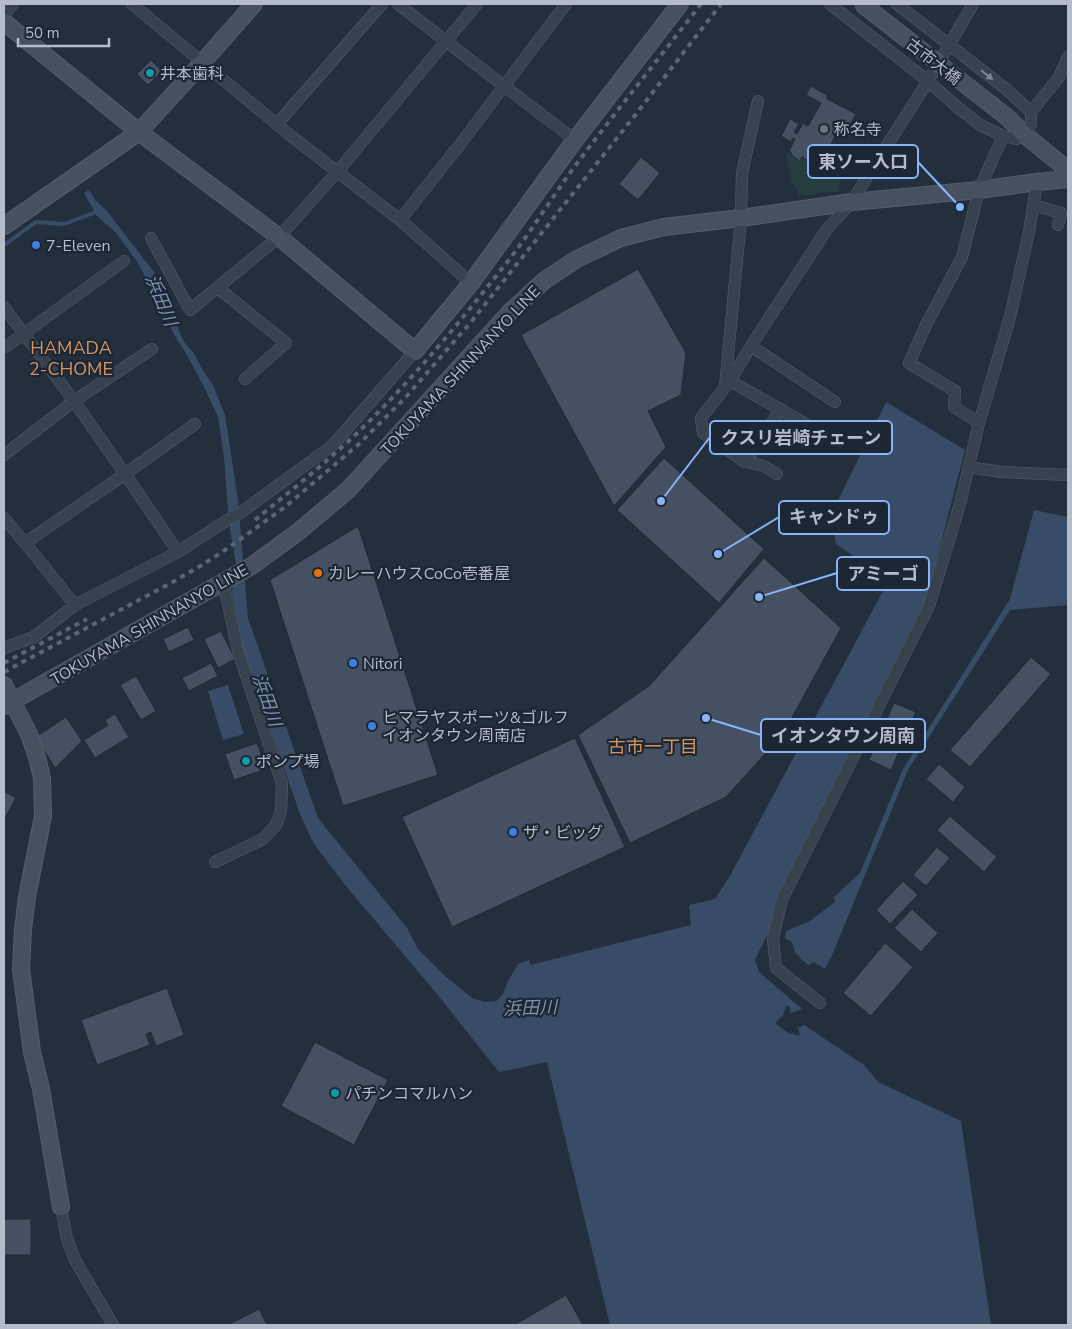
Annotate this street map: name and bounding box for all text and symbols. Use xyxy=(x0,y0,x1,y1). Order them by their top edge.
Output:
scale bar xyxy=(18,15,109,47)
text: 50 m xyxy=(25,23,60,43)
street label: 古市大橋 xyxy=(901,33,965,90)
place label: 井本歯科 xyxy=(160,63,224,85)
marker: 井本歯科 xyxy=(144,67,156,79)
one-way arrow xyxy=(980,69,993,80)
place label: 称名寺 xyxy=(834,119,882,141)
marker: 称名寺 xyxy=(818,123,830,135)
callout: 東ソー入口 xyxy=(808,145,918,178)
text: 東ソー入口 xyxy=(818,150,908,174)
place label: 7-Eleven xyxy=(46,235,111,257)
marker: 7-Eleven xyxy=(30,239,42,251)
water label: 浜田川 xyxy=(139,270,183,331)
street label: TOKUYAMA SHINNANYO LINE xyxy=(376,281,545,460)
district label: HAMADA 2-CHOME xyxy=(29,336,113,381)
callout: クスリ岩崎チェーン xyxy=(710,421,892,454)
text: クスリ岩崎チェーン xyxy=(721,426,881,450)
callout: キャンドゥ xyxy=(779,501,889,534)
text: キャンドゥ xyxy=(789,505,879,529)
callout: アミーゴ xyxy=(837,557,929,590)
street label: TOKUYAMA SHINNANYO LINE xyxy=(47,559,252,691)
text: アミーゴ xyxy=(847,562,919,586)
place label: カレーハウスCoCo壱番屋 xyxy=(328,563,510,585)
marker: カレーハウスCoCo壱番屋 xyxy=(312,567,324,579)
place label: Nitori xyxy=(363,653,402,675)
marker: Nitori xyxy=(347,657,359,669)
water label: 浜田川 xyxy=(247,671,288,731)
place label: ヒマラヤスポーツ&ゴルフ イオンタウン周南店 xyxy=(382,707,569,747)
callout: イオンタウン周南 xyxy=(761,719,925,752)
marker: ヒマラヤスポーツ&ゴルフ イオンタウン周南店 xyxy=(366,720,378,732)
text: イオンタウン周南 xyxy=(771,724,915,748)
district label: 古市一丁目 xyxy=(608,735,698,759)
place label: ポンプ場 xyxy=(256,751,320,773)
marker: ポンプ場 xyxy=(240,755,252,767)
place label: ザ・ビッグ xyxy=(523,822,603,844)
marker: ザ・ビッグ xyxy=(507,826,519,838)
water label: 浜田川 xyxy=(503,995,559,1021)
place label: パチンコマルハン xyxy=(345,1083,473,1105)
marker: パチンコマルハン xyxy=(329,1087,341,1099)

